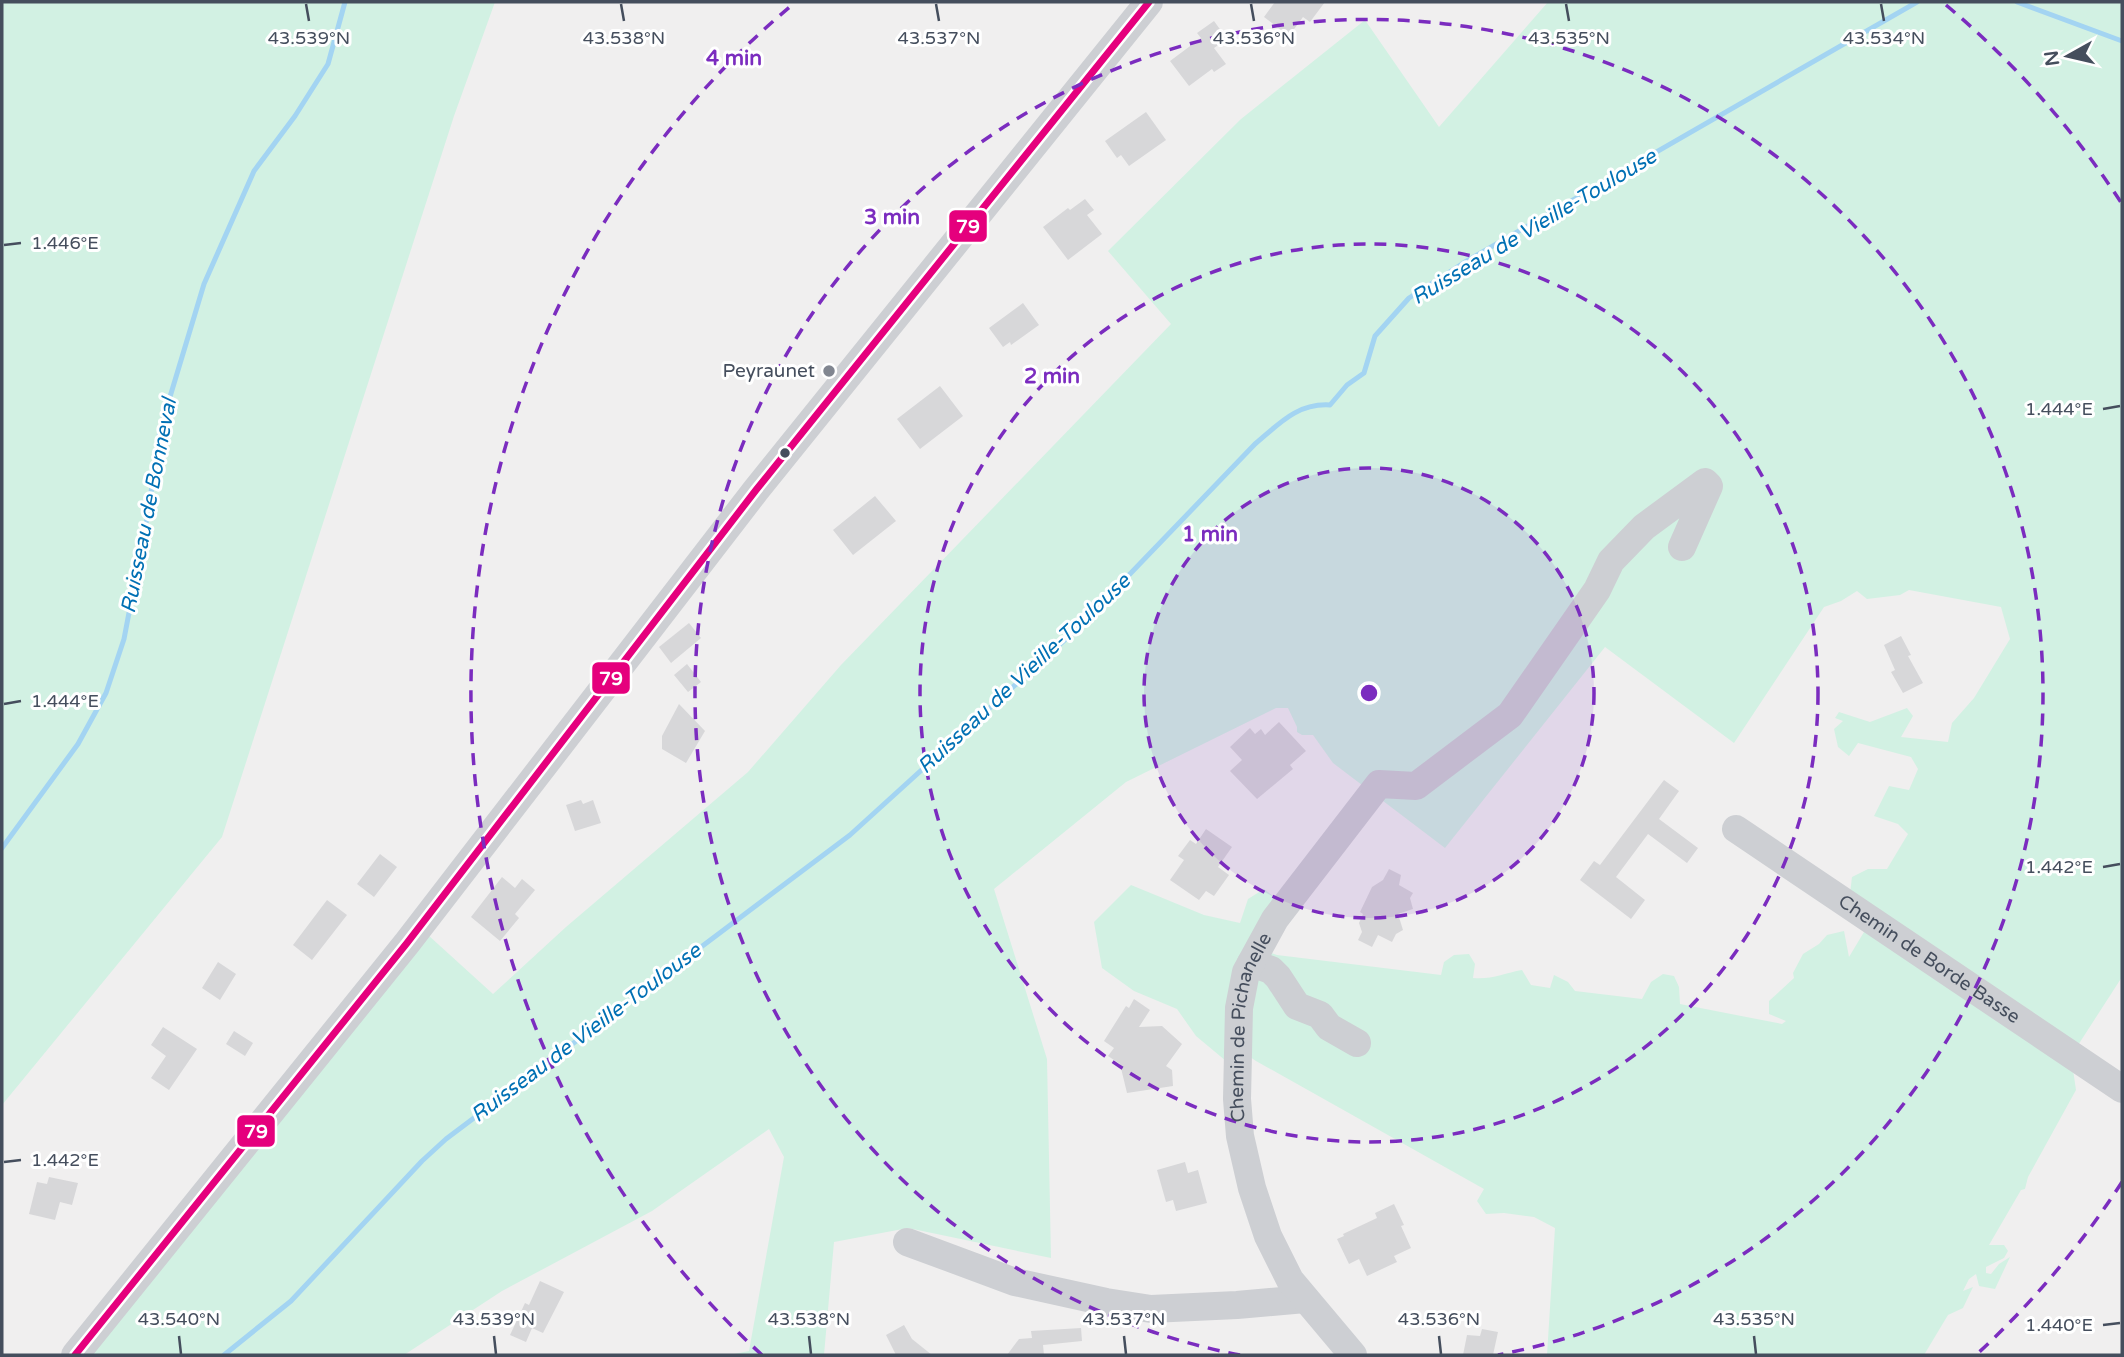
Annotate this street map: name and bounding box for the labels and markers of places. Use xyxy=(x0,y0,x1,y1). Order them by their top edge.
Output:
place label: Peyraunet xyxy=(723,360,815,382)
marker: Peyraunet xyxy=(821,363,837,379)
unlabelled marker xyxy=(778,446,792,460)
centre of rings xyxy=(1357,681,1381,705)

